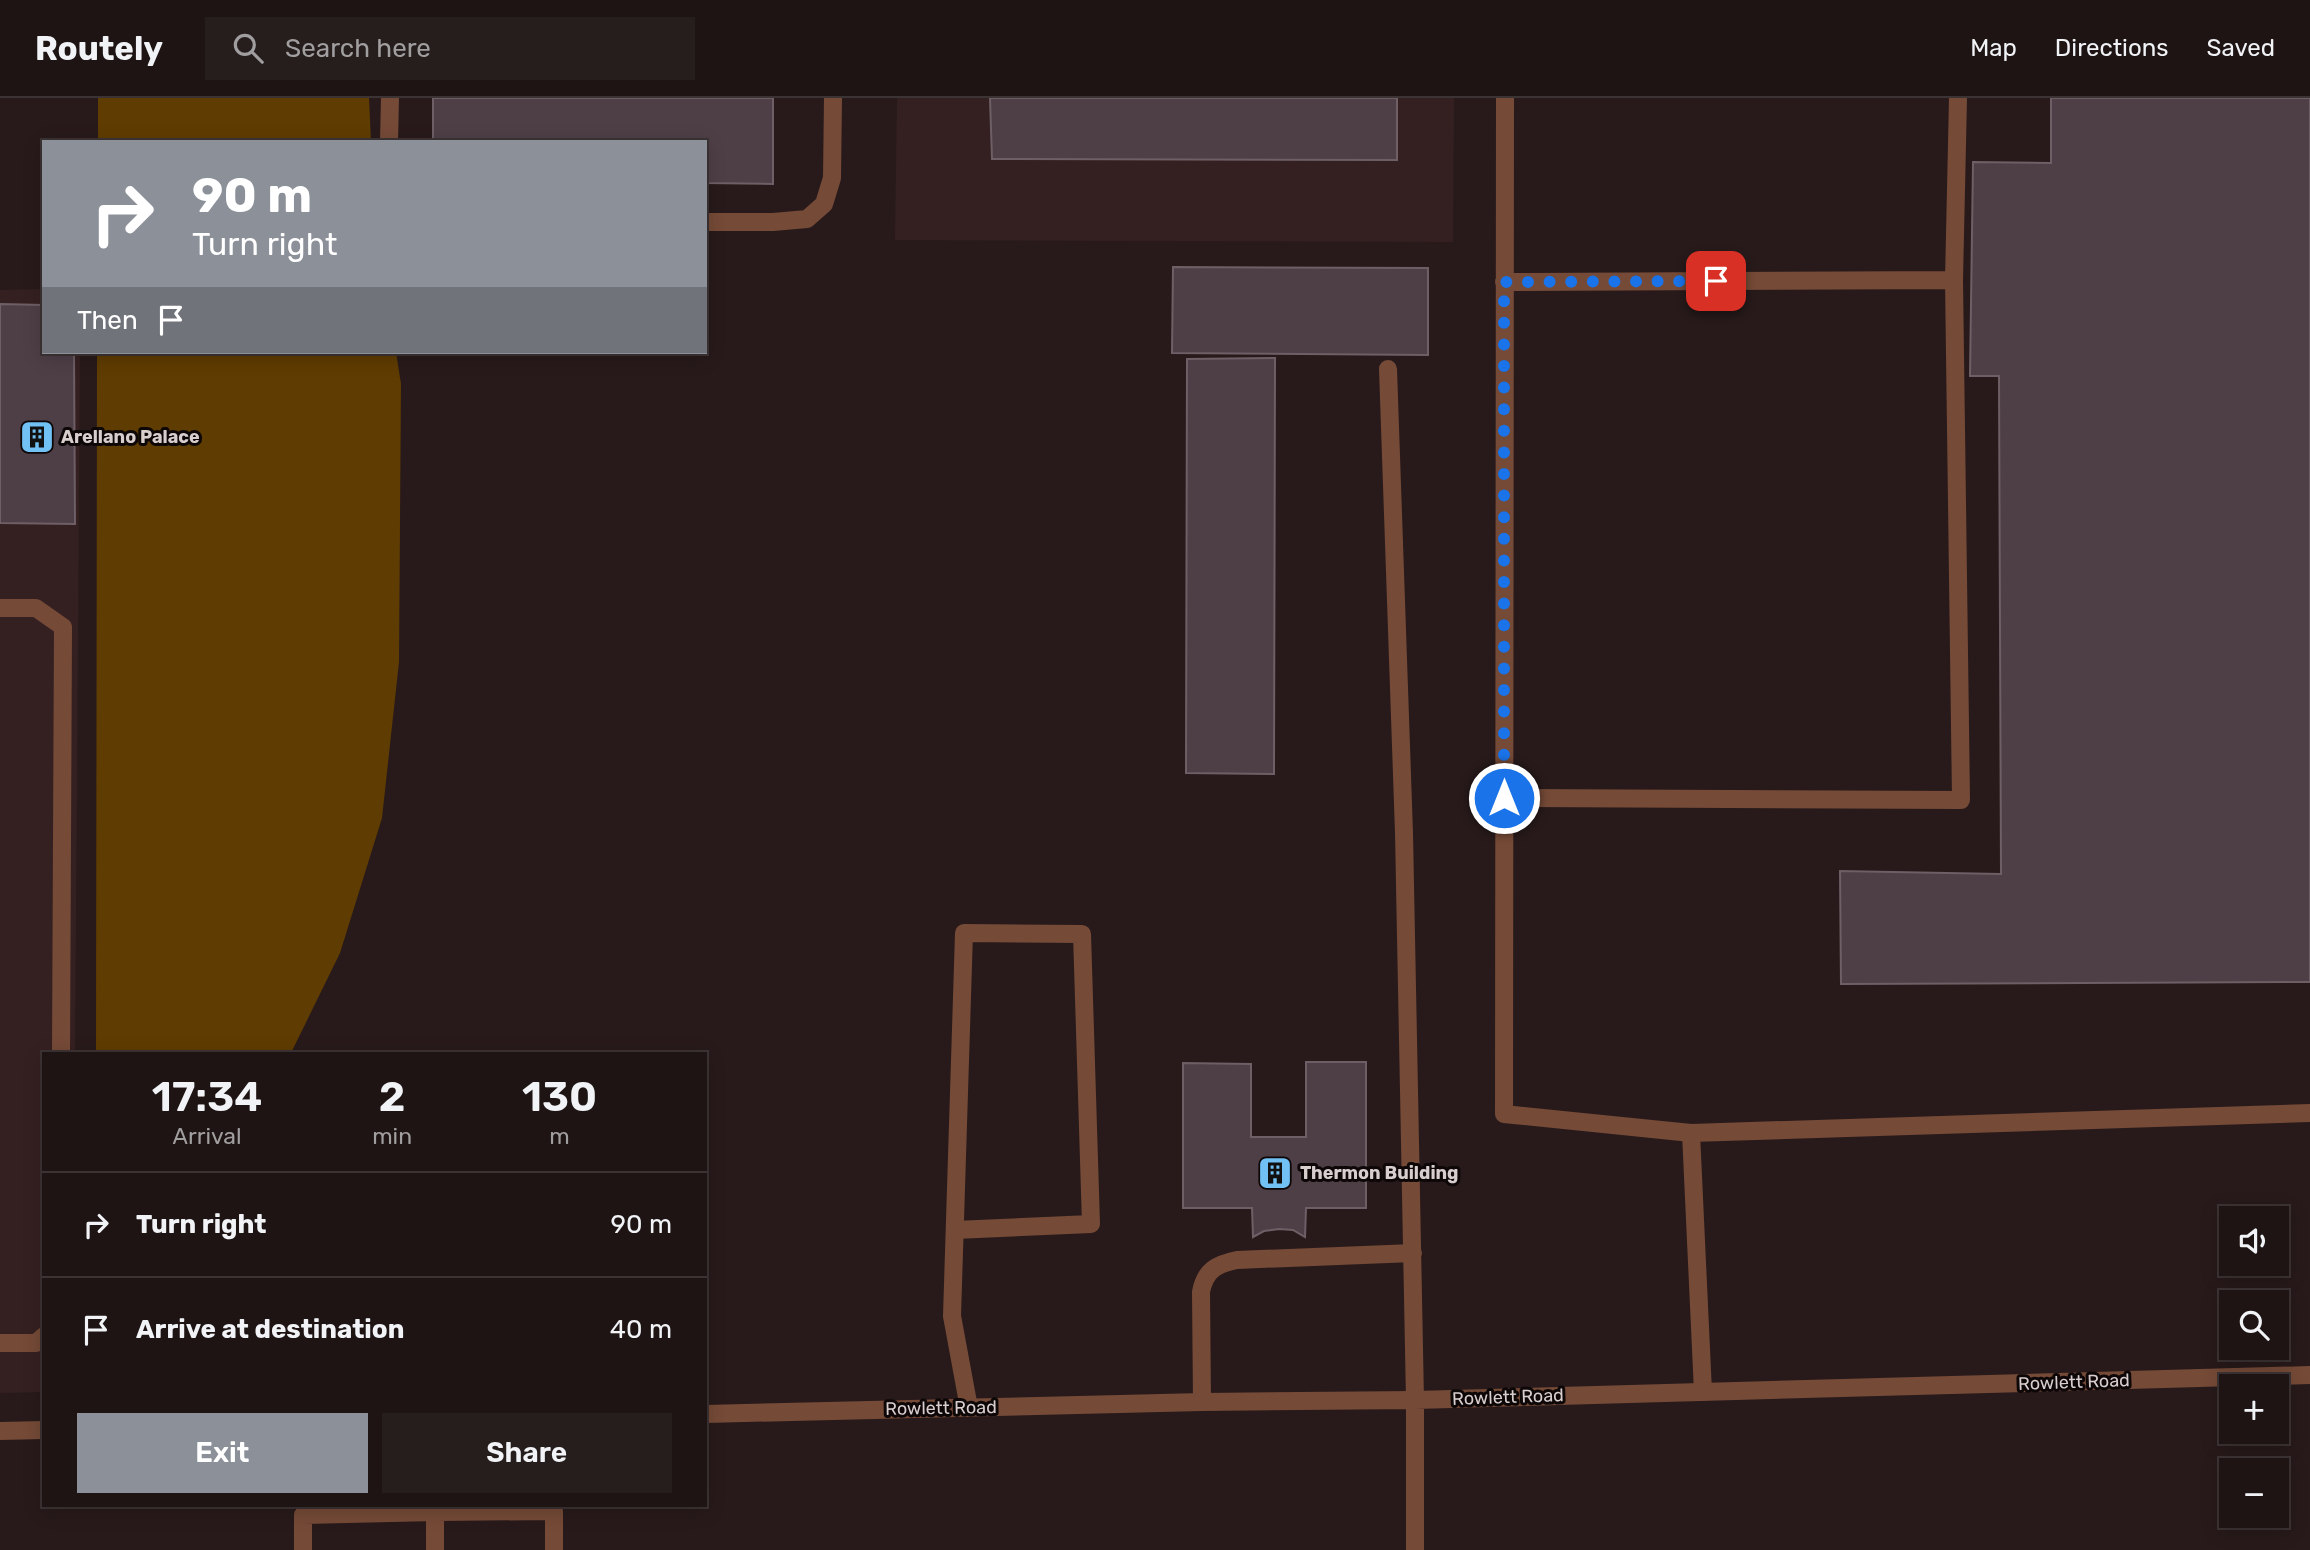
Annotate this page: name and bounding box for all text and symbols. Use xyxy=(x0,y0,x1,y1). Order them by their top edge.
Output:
search box xyxy=(205,17,695,80)
text: Routely xyxy=(35,29,163,68)
icon: search xyxy=(229,29,267,67)
text: Search here xyxy=(285,33,431,64)
text: Map xyxy=(1970,34,2017,62)
text: Directions xyxy=(2055,34,2168,62)
text: Saved xyxy=(2206,34,2275,62)
text: 90 m xyxy=(192,166,312,224)
icon: right xyxy=(77,168,168,259)
text: Turn right xyxy=(192,225,337,263)
pin xyxy=(1686,251,1746,311)
icon: arrive xyxy=(1697,262,1735,300)
icon: arrive xyxy=(152,301,190,339)
text: Then xyxy=(77,305,138,336)
building icon: Arellano Palace xyxy=(18,418,56,456)
place label: Arellano Palace xyxy=(61,426,200,448)
position arrow xyxy=(1467,761,1541,835)
text: 17:34 xyxy=(152,1072,262,1122)
text: 2 xyxy=(379,1072,405,1122)
text: 130 xyxy=(522,1072,597,1122)
text: Arrival xyxy=(173,1122,242,1150)
text: min xyxy=(372,1122,412,1150)
text: m xyxy=(549,1122,570,1150)
building icon: Thermon Building xyxy=(1256,1154,1294,1192)
place label: Thermon Building xyxy=(1300,1162,1459,1184)
icon: right xyxy=(77,1206,115,1244)
map controls xyxy=(2219,1206,2289,1528)
button: sound xyxy=(2219,1206,2289,1276)
text: Turn right xyxy=(136,1209,266,1240)
text: 90 m xyxy=(611,1209,672,1240)
button: search xyxy=(2219,1290,2289,1360)
icon: arrive xyxy=(77,1311,115,1349)
text: Arrive at destination xyxy=(136,1314,404,1345)
text: 40 m xyxy=(610,1314,672,1345)
street label: Rowlett Road xyxy=(2018,1369,2130,1395)
button: + xyxy=(2219,1374,2289,1444)
street label: Rowlett Road xyxy=(1452,1384,1564,1410)
street label: Rowlett Road xyxy=(885,1396,997,1420)
button: Exit xyxy=(77,1413,368,1493)
button: Share xyxy=(382,1413,672,1493)
button: − xyxy=(2219,1458,2289,1528)

